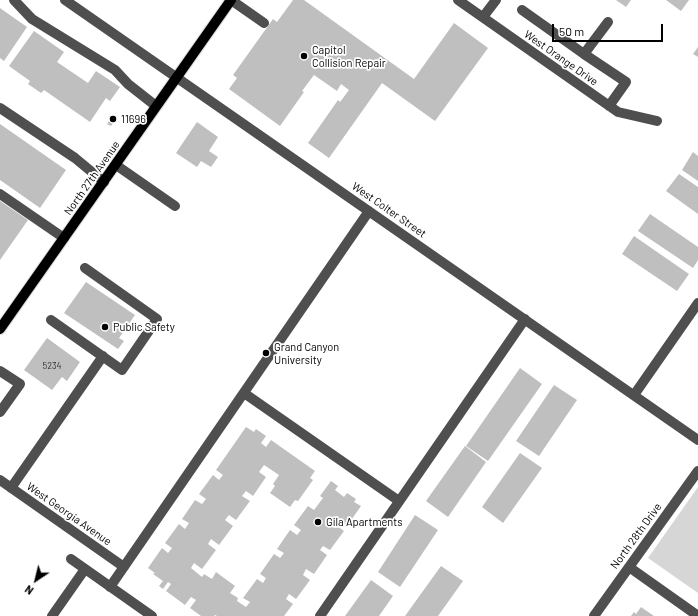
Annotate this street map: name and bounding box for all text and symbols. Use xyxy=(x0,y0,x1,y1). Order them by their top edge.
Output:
scale bar xyxy=(554,16,665,42)
text: 50 m xyxy=(559,24,584,38)
street label: West Orange Drive xyxy=(522,28,600,88)
place label: Capitol Collision Repair xyxy=(312,43,386,69)
marker: Capitol Collision Repair xyxy=(299,51,309,61)
place label: 11696 xyxy=(121,112,146,126)
marker: 11696 xyxy=(108,114,118,124)
street label: North 27th Avenue xyxy=(61,138,123,218)
street label: West Colter Street xyxy=(349,180,429,240)
place label: Public Safety xyxy=(113,320,175,334)
marker: Public Safety xyxy=(100,322,110,332)
place label: Grand Canyon University xyxy=(274,340,339,366)
marker: Grand Canyon University xyxy=(261,348,271,358)
house number: 5234 xyxy=(43,361,61,371)
street label: West Georgia Avenue xyxy=(24,480,114,548)
street label: North 28th Drive xyxy=(608,501,664,571)
place label: Gila Apartments xyxy=(326,515,403,529)
marker: Gila Apartments xyxy=(313,517,323,527)
north arrow xyxy=(16,560,56,600)
text: N xyxy=(22,583,36,598)

